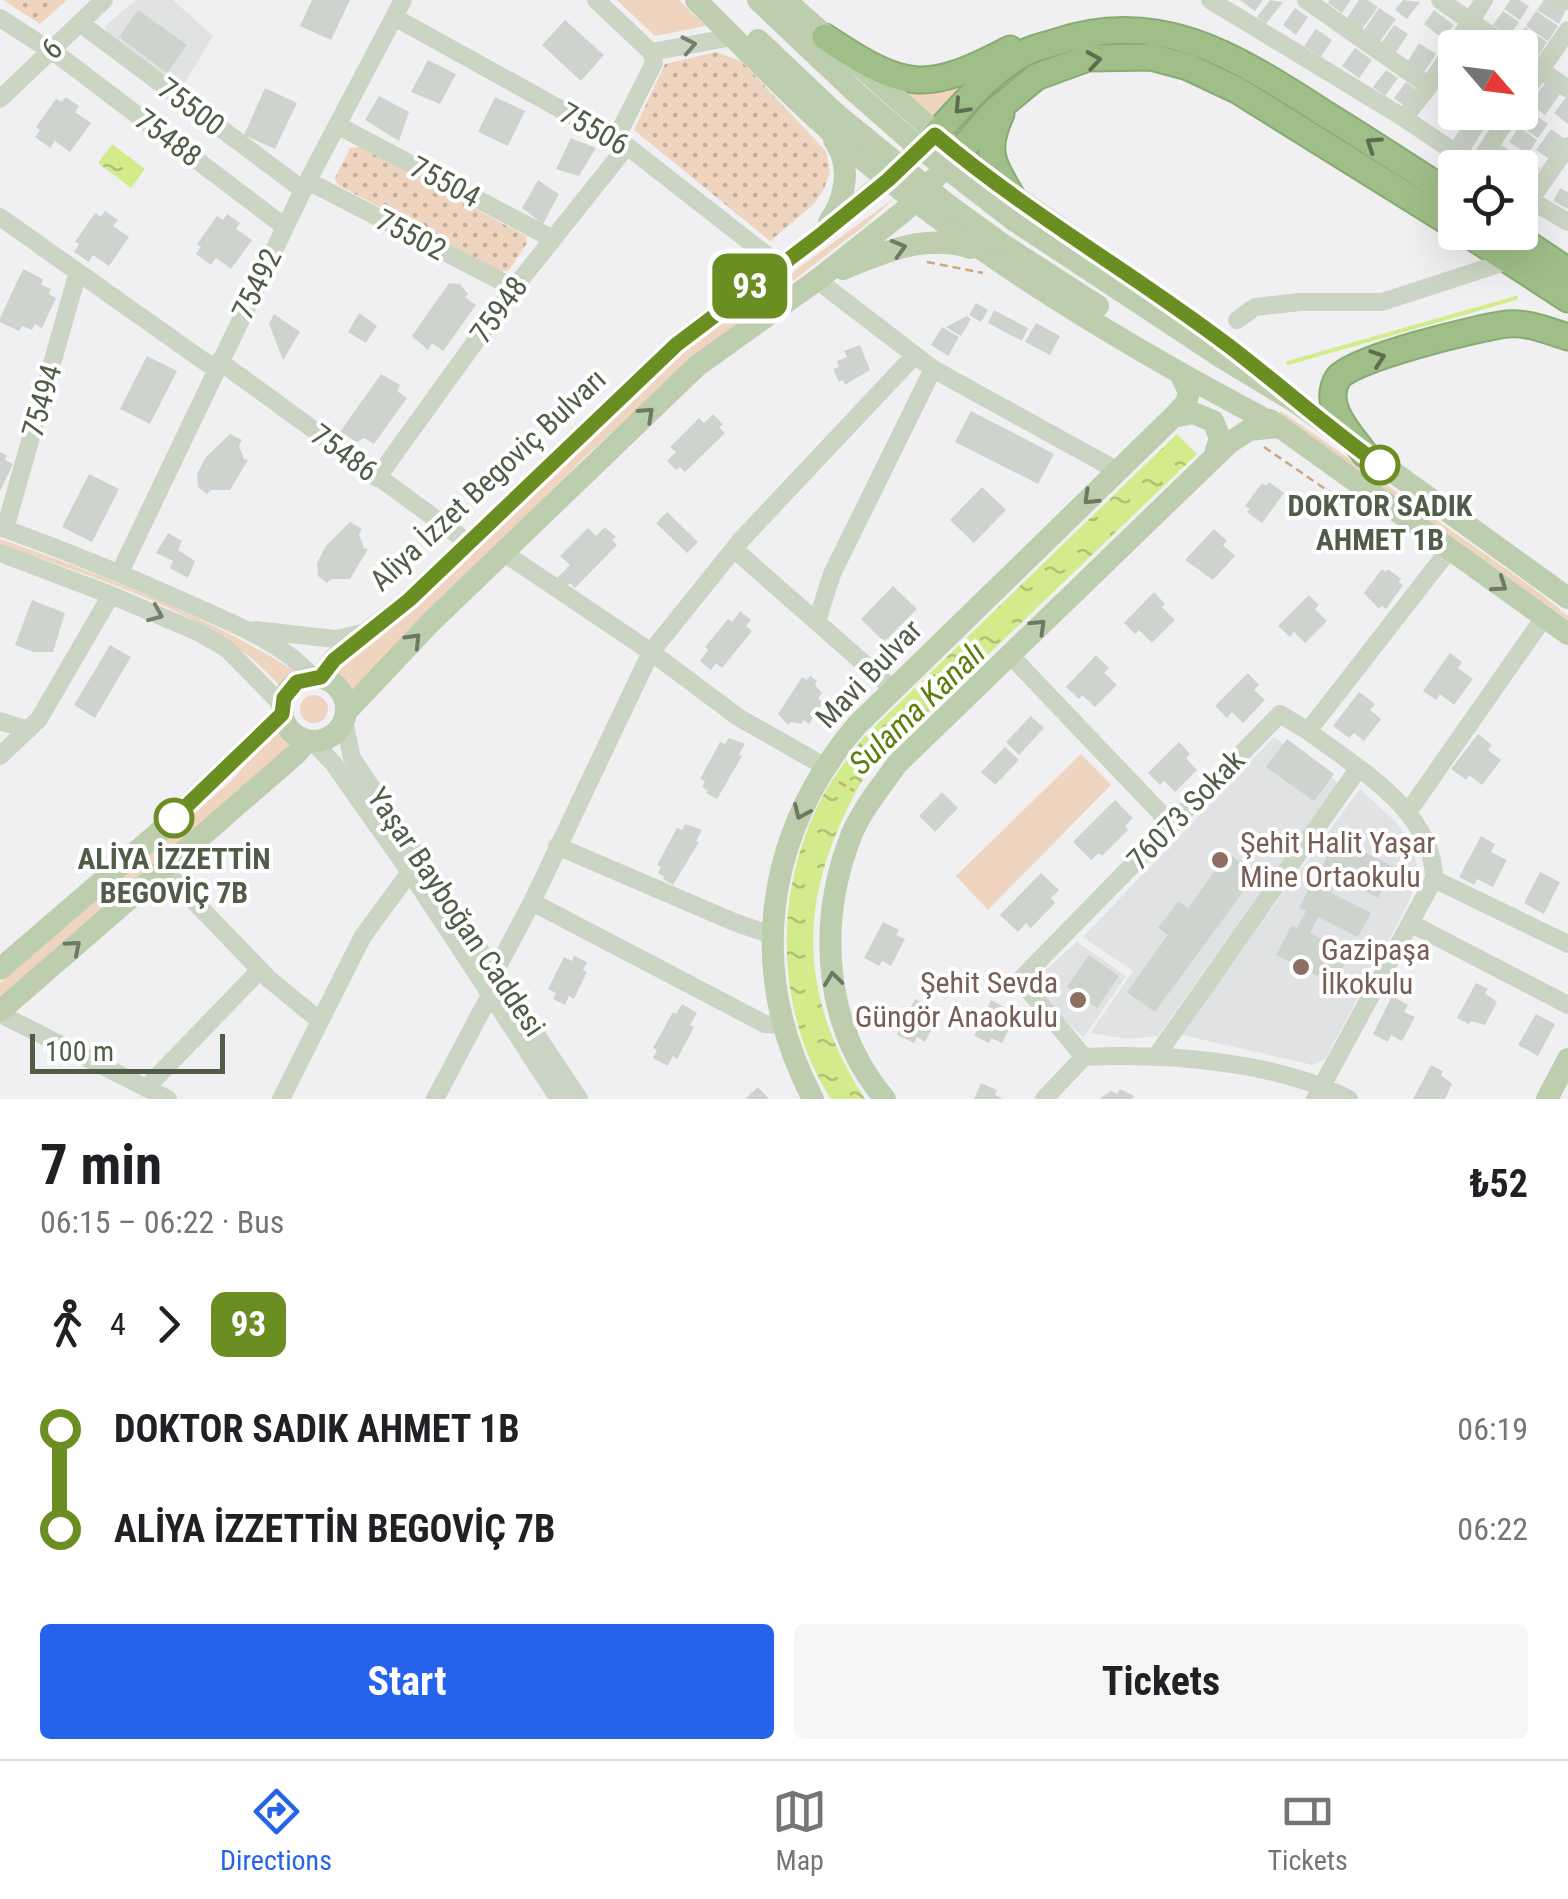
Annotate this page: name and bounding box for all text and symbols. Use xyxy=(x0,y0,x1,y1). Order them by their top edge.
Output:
north arrow xyxy=(1438,30,1538,130)
map controls xyxy=(1438,30,1538,250)
street label: 6 xyxy=(34,31,69,66)
one-way arrow xyxy=(680,35,697,56)
one-way arrow xyxy=(1086,50,1102,71)
street label: 75500 xyxy=(151,70,231,143)
street label: 75506 xyxy=(553,95,635,162)
one-way arrow xyxy=(955,95,973,114)
street label: 75488 xyxy=(128,101,208,174)
one-way arrow xyxy=(1366,138,1384,157)
street label: 75504 xyxy=(404,149,486,214)
button: locate xyxy=(1438,150,1538,250)
street label: 75502 xyxy=(370,202,452,267)
one-way arrow xyxy=(890,239,907,260)
street label: 75492 xyxy=(225,243,289,325)
line badge: 93 xyxy=(705,254,795,318)
text: 93 xyxy=(732,266,768,307)
street label: 75948 xyxy=(463,269,535,350)
one-way arrow xyxy=(1368,349,1385,369)
street label: 75494 xyxy=(14,360,69,441)
street label: Aliya İzzet Begoviç Bulvarı xyxy=(363,361,613,598)
one-way arrow xyxy=(635,408,653,426)
street label: 75486 xyxy=(304,417,385,489)
marker: DOKTOR SADIK AHMET 1B xyxy=(1361,446,1399,484)
one-way arrow xyxy=(1084,486,1102,504)
place label: DOKTOR SADIK AHMET 1B xyxy=(1288,488,1473,557)
one-way arrow xyxy=(1489,573,1508,591)
one-way arrow xyxy=(146,602,164,622)
street label: Mavi Bulvar xyxy=(808,612,929,735)
one-way arrow xyxy=(1028,620,1046,638)
one-way arrow xyxy=(402,634,420,652)
water label: Sulama Kanalı xyxy=(841,634,993,782)
street label: 76073 Sokak xyxy=(1120,742,1252,877)
street label: Yaşar Bayboğan Caddesi xyxy=(360,781,553,1043)
marker: ALİYA İZZETTİN BEGOVİÇ 7B xyxy=(155,799,193,837)
one-way arrow xyxy=(793,802,813,820)
place label: Şehit Halit Yaşar Mine Ortaokulu xyxy=(1240,825,1436,894)
place label: ALİYA İZZETTİN BEGOVİÇ 7B xyxy=(77,841,271,910)
marker: Şehit Halit Yaşar Mine Ortaokulu xyxy=(1209,849,1231,871)
place label: Gazipaşa İlkokulu xyxy=(1321,932,1430,1001)
one-way arrow xyxy=(62,940,80,958)
marker: Gazipaşa İlkokulu xyxy=(1290,956,1312,978)
place label: Şehit Sevda Güngör Anaokulu xyxy=(855,965,1058,1034)
one-way arrow xyxy=(824,971,845,988)
marker: Şehit Sevda Güngör Anaokulu xyxy=(1067,989,1089,1011)
scale bar xyxy=(30,1029,225,1074)
text: 100 m xyxy=(45,1035,114,1068)
text: 7 min xyxy=(40,1133,162,1197)
text: ₺52 xyxy=(1469,1162,1528,1206)
text: 06:15 – 06:22 · Bus xyxy=(40,1203,284,1241)
icon: walk xyxy=(40,1297,95,1352)
icon: forward xyxy=(141,1297,196,1352)
text: 93 xyxy=(231,1304,266,1345)
text: 4 xyxy=(110,1305,126,1343)
text: DOKTOR SADIK AHMET 1B xyxy=(114,1407,520,1451)
text: 06:19 xyxy=(1457,1410,1528,1448)
text: ALİYA İZZETTİN BEGOVİÇ 7B xyxy=(114,1507,555,1551)
text: 06:22 xyxy=(1457,1510,1528,1548)
button: Start xyxy=(40,1624,774,1739)
button: Tickets xyxy=(794,1624,1528,1739)
tab: Directions xyxy=(220,1784,332,1877)
tab: Map xyxy=(772,1784,827,1877)
tab: Tickets xyxy=(1267,1784,1348,1877)

